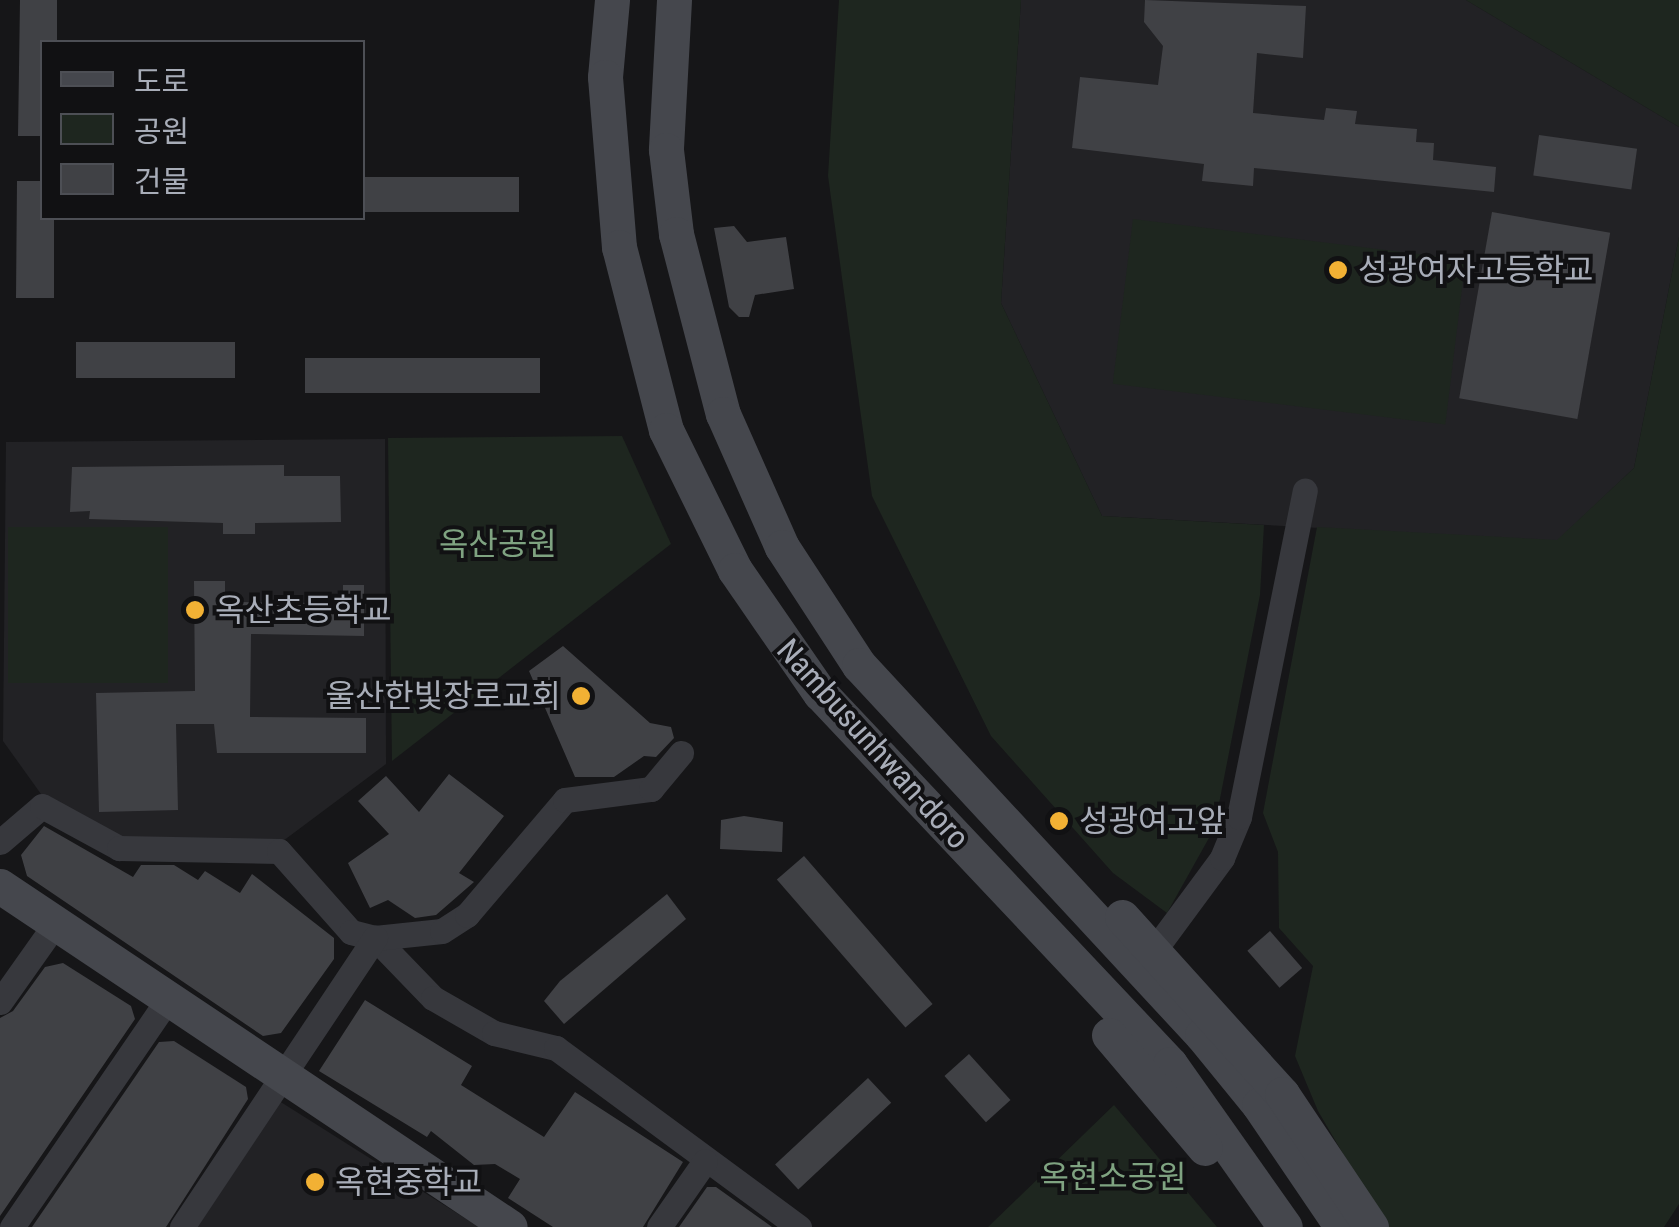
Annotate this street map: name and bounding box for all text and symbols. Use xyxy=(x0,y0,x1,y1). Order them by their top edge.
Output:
legend xyxy=(40,40,365,220)
text: 도로 xyxy=(134,64,189,99)
text: 공원 xyxy=(134,114,189,149)
text: 건물 xyxy=(134,164,189,199)
place label: 성광여자고등학교 xyxy=(1358,251,1594,289)
marker: 성광여자고등학교 xyxy=(1327,259,1349,281)
park label: 옥산공원 xyxy=(439,525,557,563)
place label: 옥산초등학교 xyxy=(215,591,392,629)
marker: 옥산초등학교 xyxy=(184,599,206,621)
street label: Nambusunhwan-doro xyxy=(769,631,977,857)
place label: 울산한빛장로교회 xyxy=(325,677,561,715)
marker: 울산한빛장로교회 xyxy=(570,685,592,707)
place label: 성광여고앞 xyxy=(1079,802,1226,840)
marker: 성광여고앞 xyxy=(1048,810,1070,832)
park label: 옥현소공원 xyxy=(1039,1158,1187,1196)
place label: 옥현중학교 xyxy=(335,1163,482,1201)
marker: 옥현중학교 xyxy=(304,1171,326,1193)

